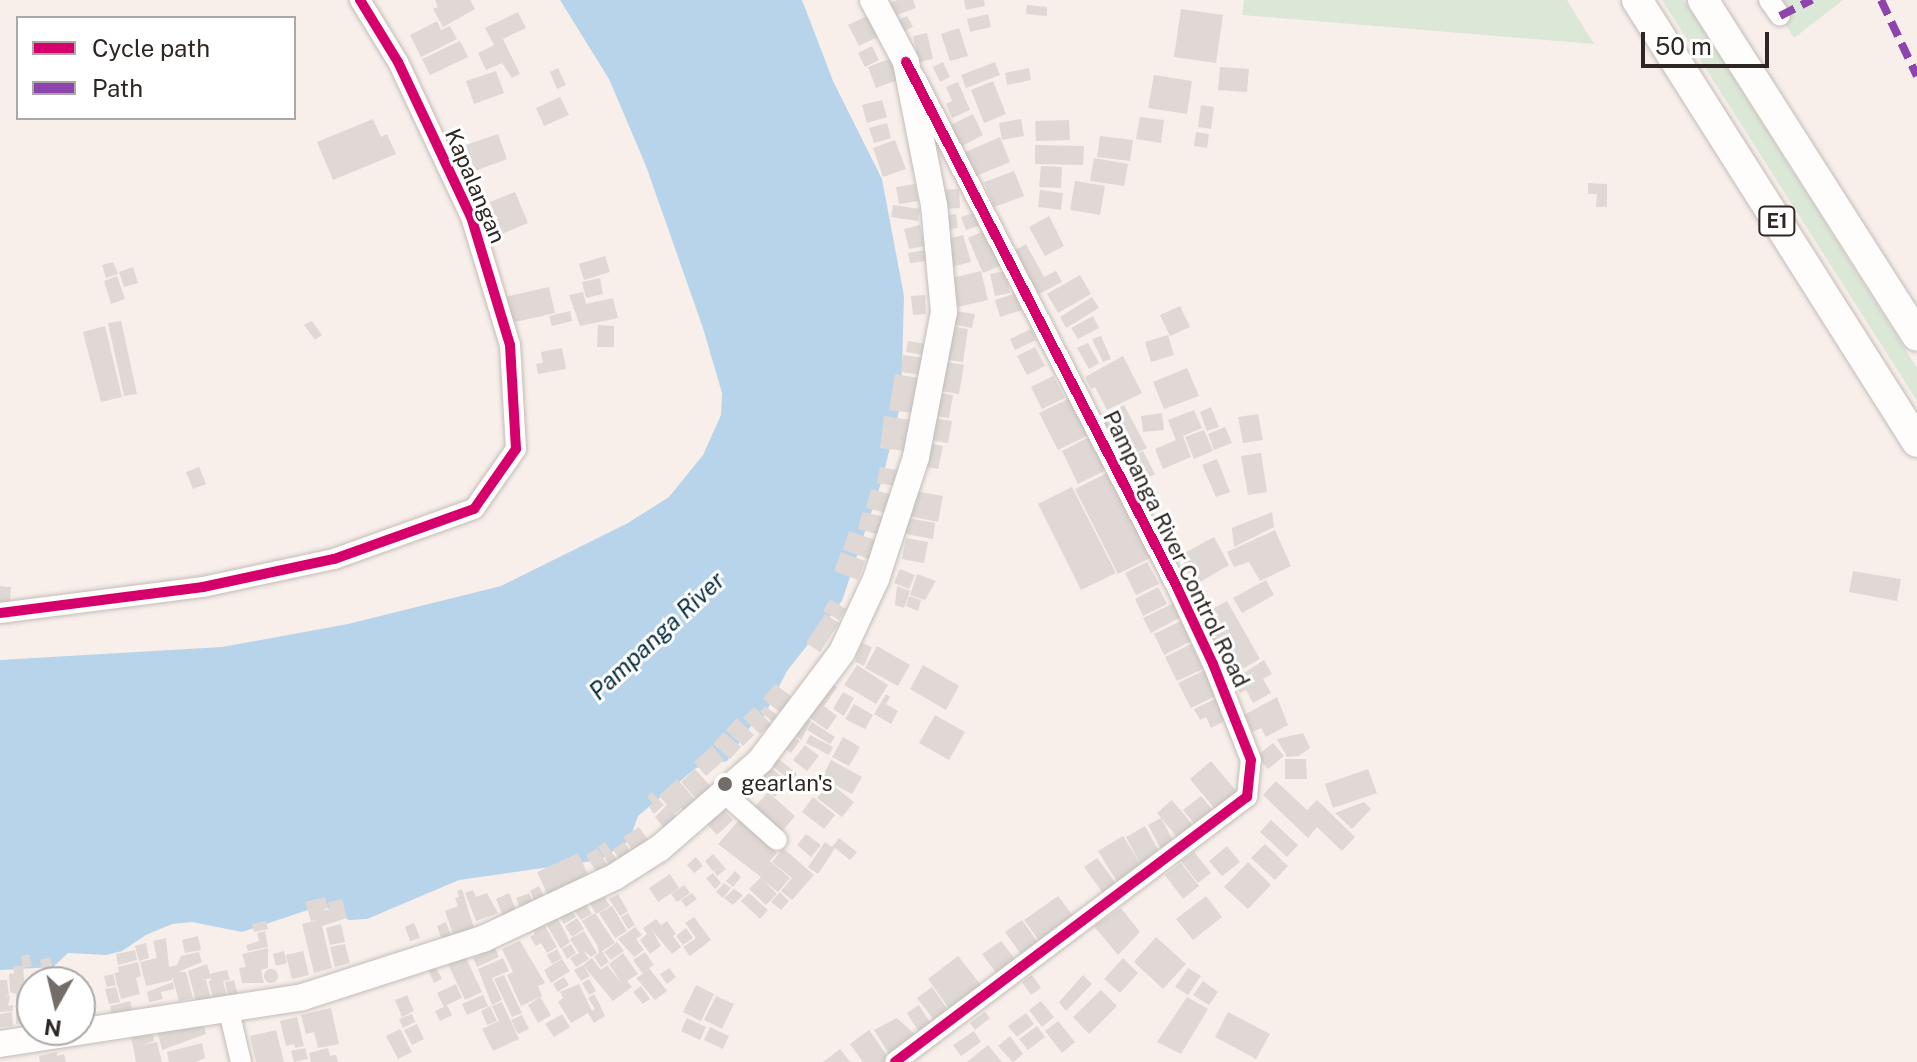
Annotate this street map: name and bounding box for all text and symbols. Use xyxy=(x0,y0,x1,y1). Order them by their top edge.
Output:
legend xyxy=(16,16,296,120)
scale bar xyxy=(1645,16,1773,66)
text: 50 m xyxy=(1655,32,1712,60)
text: Cycle path xyxy=(92,34,210,62)
text: Path xyxy=(92,74,143,102)
street label: Kapalangan xyxy=(439,125,511,247)
road number: E1 xyxy=(1757,205,1797,237)
street label: Pampanga River Control Road xyxy=(1097,406,1255,692)
water label: Pampanga River xyxy=(583,566,731,706)
place label: gearlan's xyxy=(741,771,833,797)
marker: gearlan's xyxy=(716,775,734,793)
north arrow xyxy=(16,966,96,1046)
text: N xyxy=(43,1014,63,1042)

